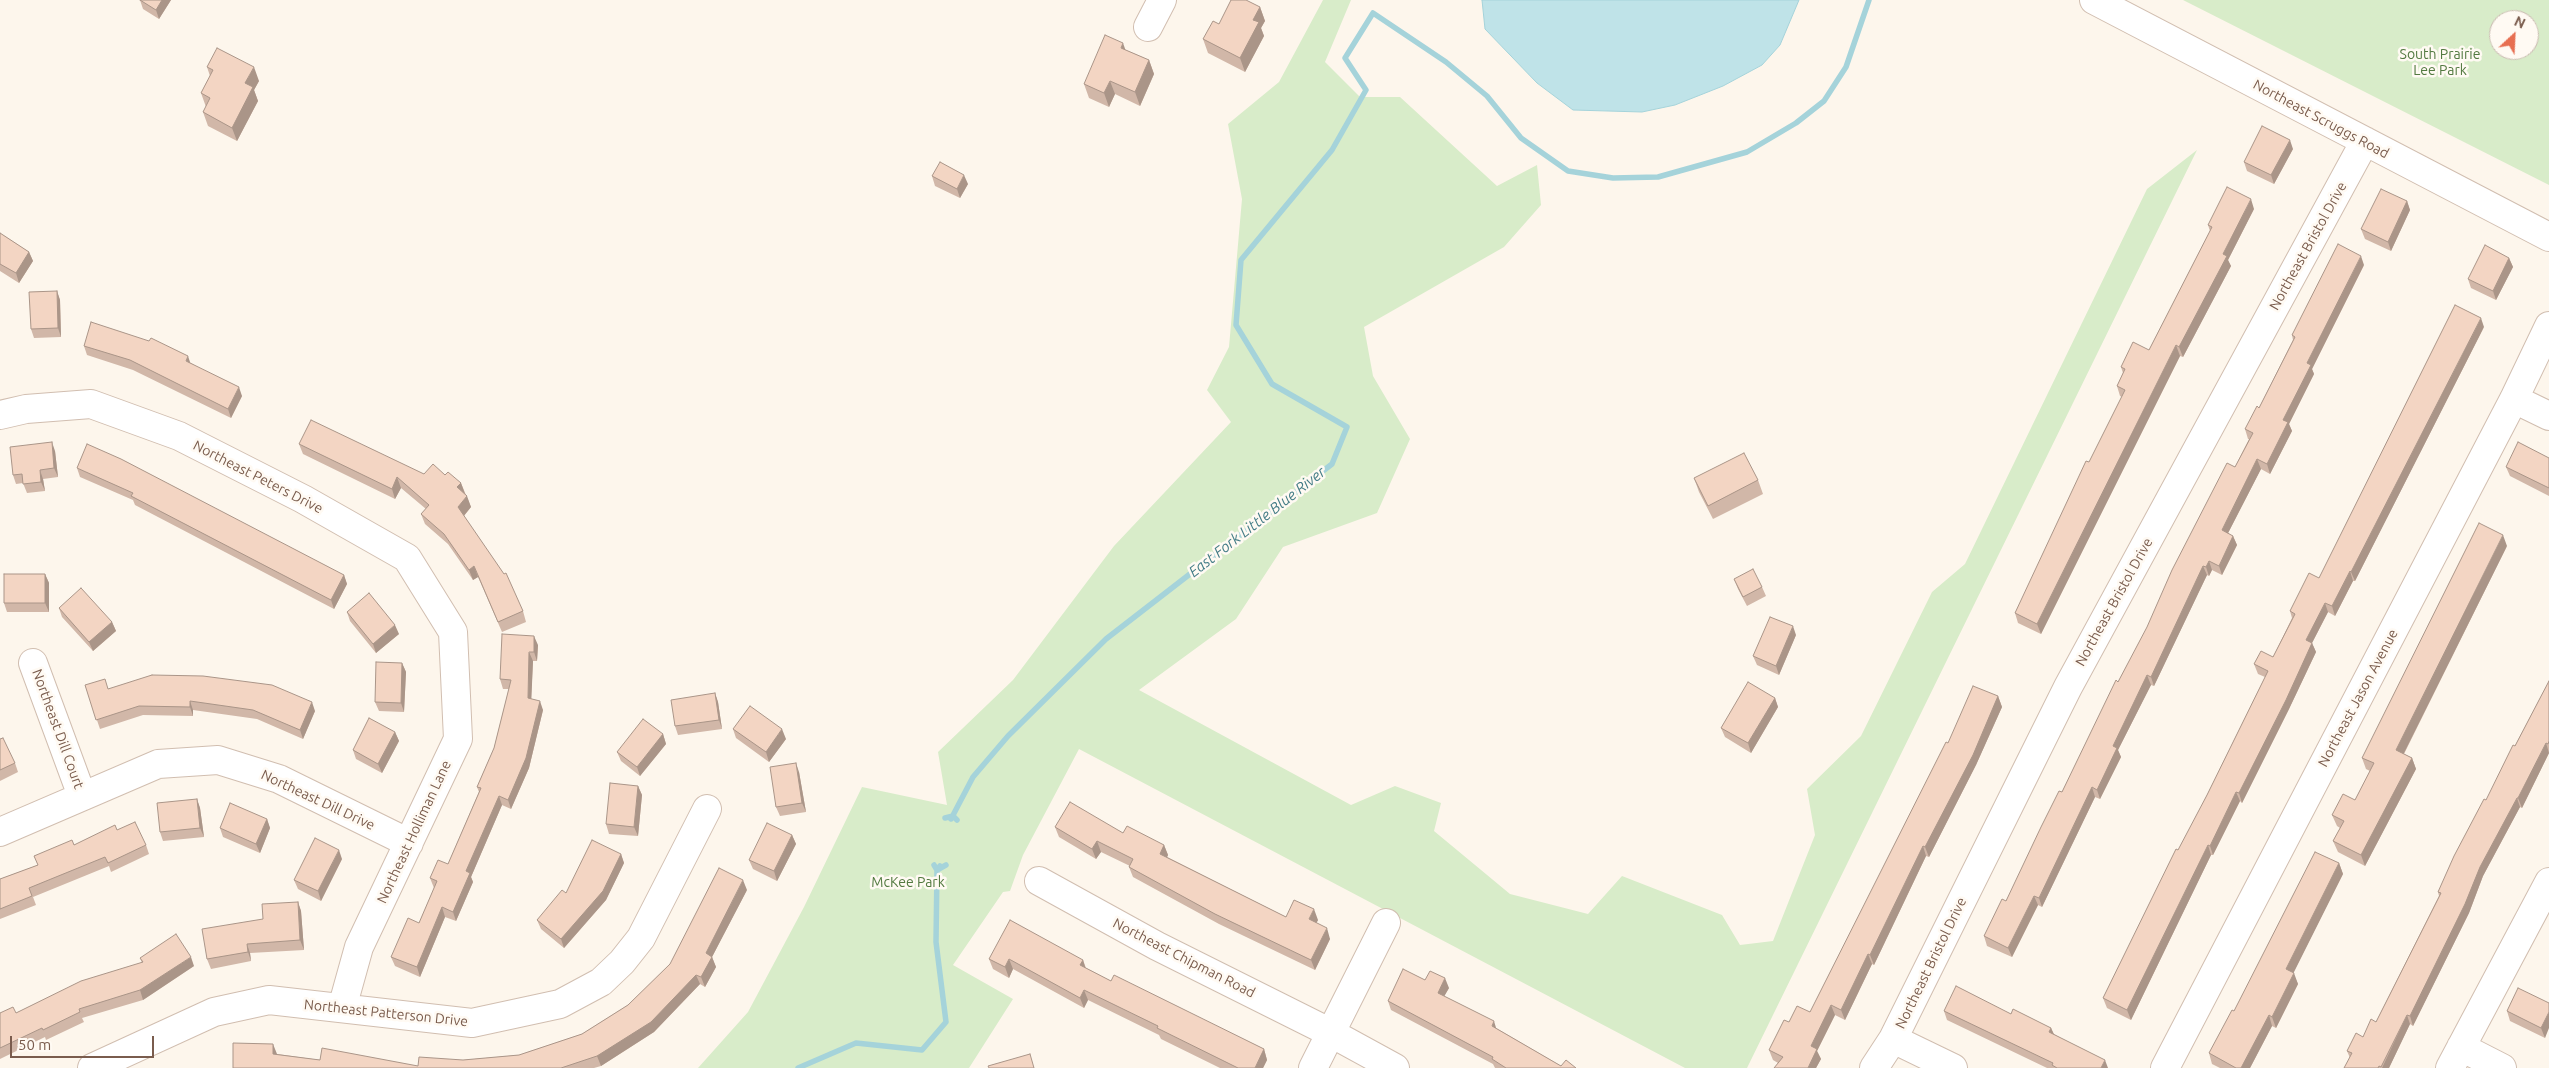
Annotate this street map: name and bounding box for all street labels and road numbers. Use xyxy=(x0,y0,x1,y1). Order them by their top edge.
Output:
street label: Northeast Scruggs Road xyxy=(2250,76,2392,162)
street label: Northeast Bristol Drive xyxy=(2266,179,2350,313)
street label: Northeast Peters Drive xyxy=(190,437,326,517)
street label: Northeast Bristol Drive xyxy=(2072,535,2156,669)
street label: Northeast Jason Avenue xyxy=(2315,626,2401,770)
street label: Northeast Dill Court xyxy=(29,667,87,791)
street label: Northeast Holliman Lane xyxy=(373,758,455,906)
street label: Northeast Dill Drive xyxy=(258,766,378,834)
street label: Northeast Bristol Drive xyxy=(1892,895,1970,1031)
street label: Northeast Chipman Road xyxy=(1110,915,1258,1001)
street label: Northeast Patterson Drive xyxy=(303,996,469,1030)

